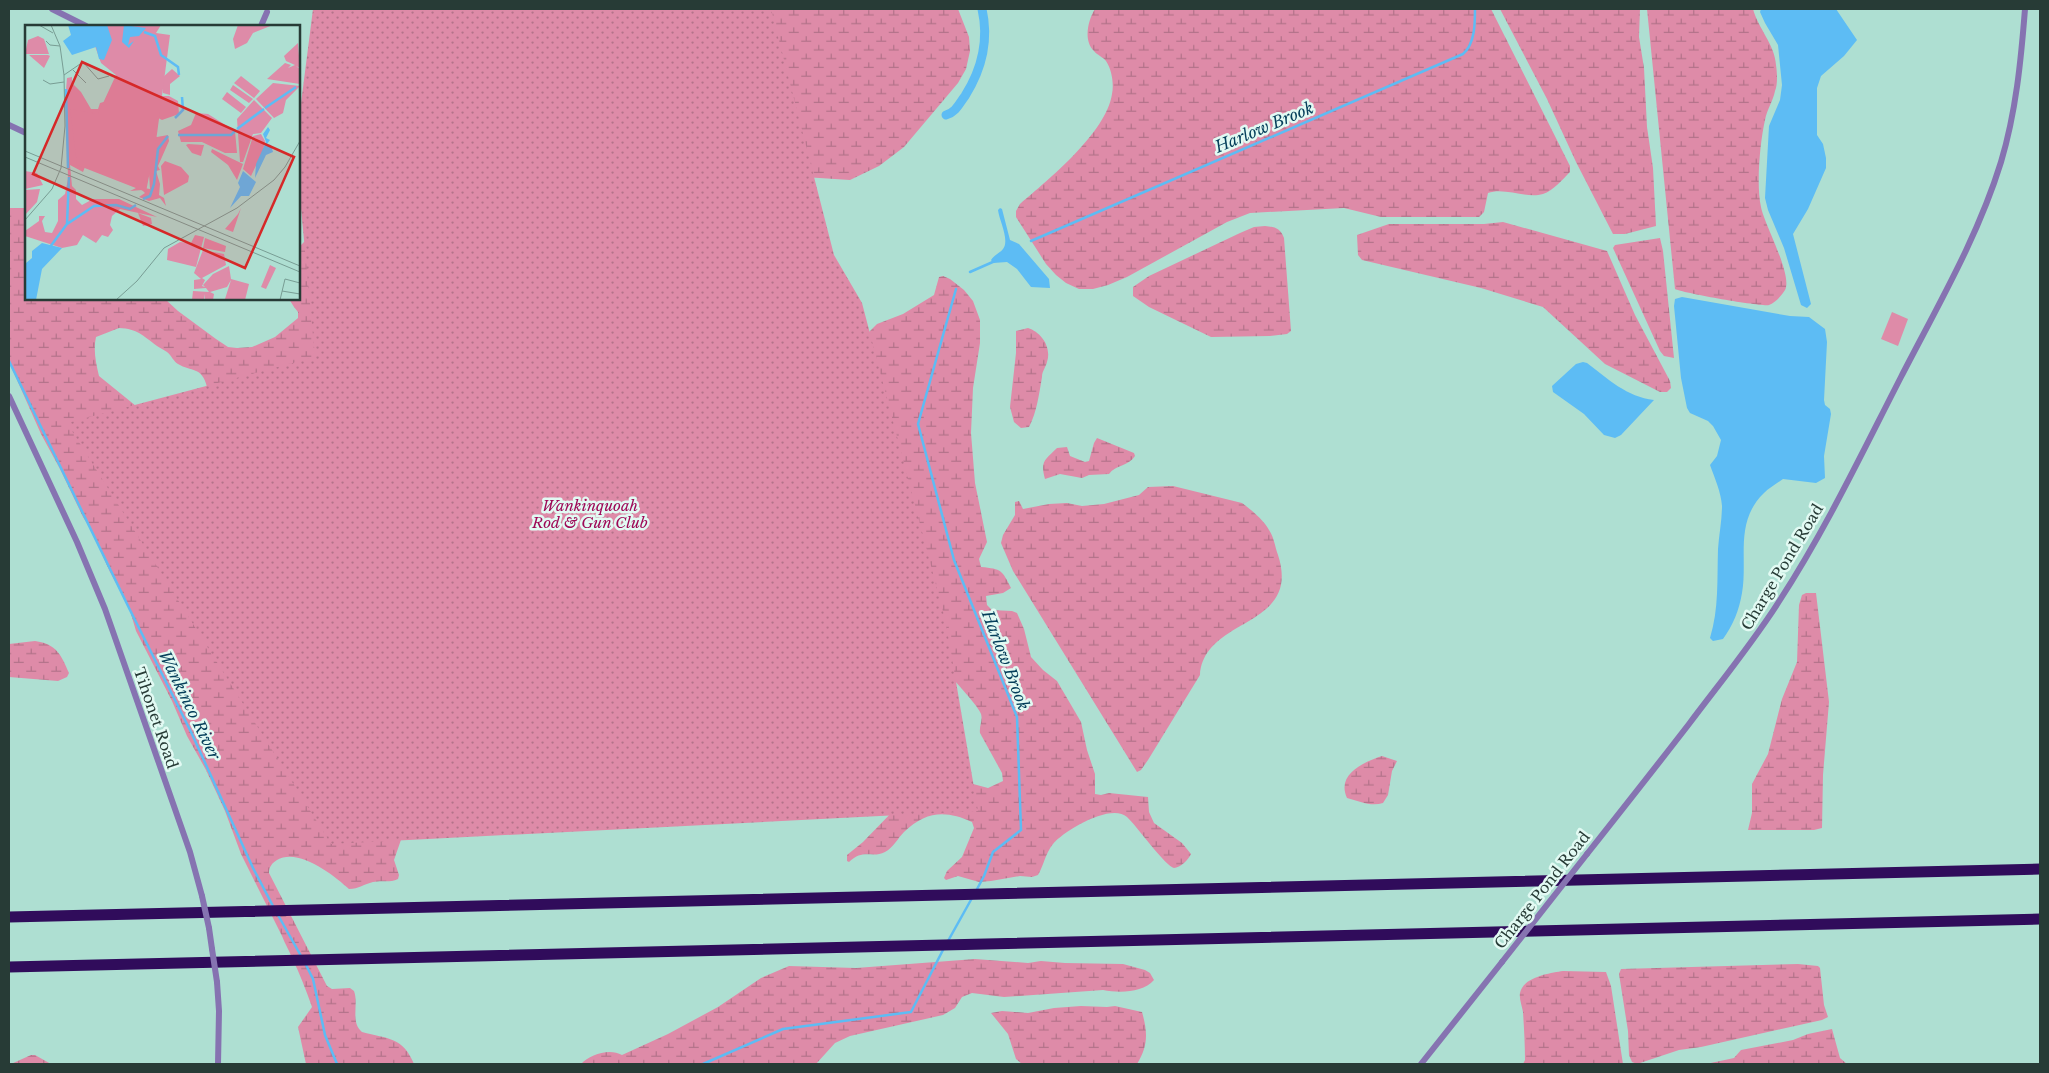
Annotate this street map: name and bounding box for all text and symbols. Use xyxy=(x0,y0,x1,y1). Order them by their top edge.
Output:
inset map xyxy=(25,25,300,300)
water label: Harlow Brook xyxy=(1211,97,1316,157)
park label: Wankinquoah Rod & Gun Club xyxy=(531,496,648,532)
street label: Charge Pond Road xyxy=(1737,500,1827,634)
water label: Harlow Brook xyxy=(977,606,1034,713)
water label: Wankinco River xyxy=(155,647,225,763)
street label: Tihonet Road xyxy=(130,665,182,771)
street label: Charge Pond Road xyxy=(1490,827,1594,953)

